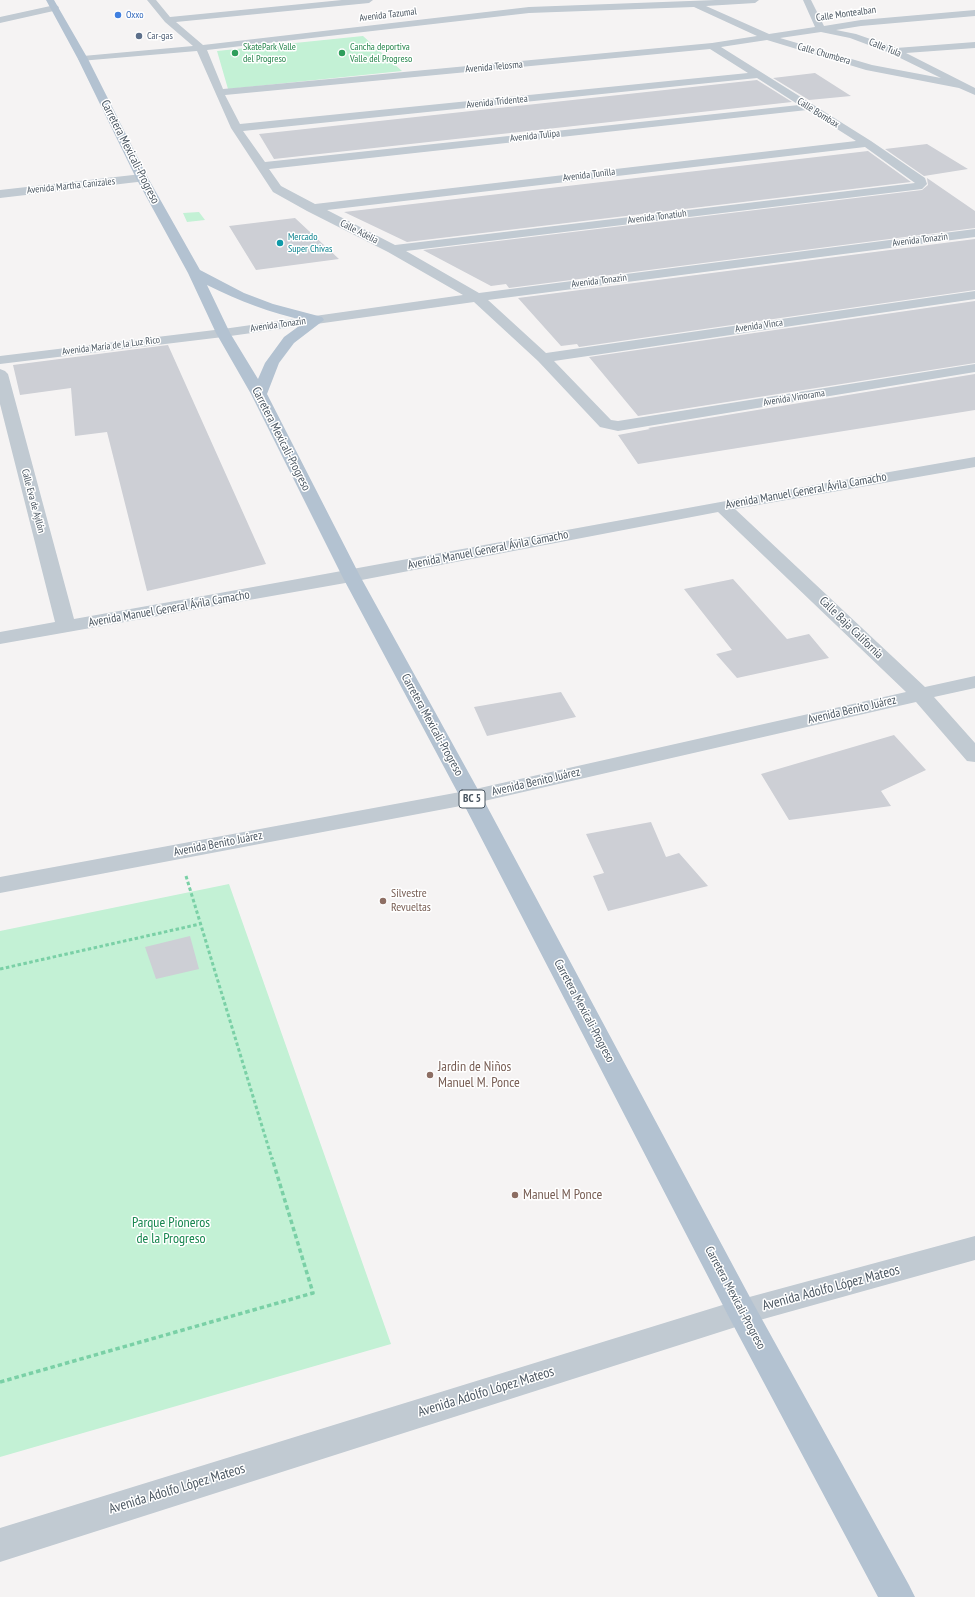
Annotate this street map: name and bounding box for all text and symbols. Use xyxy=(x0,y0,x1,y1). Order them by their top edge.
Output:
street label: Calle Montealban xyxy=(815,4,877,24)
street label: Avenida Tazumal xyxy=(359,6,417,24)
place label: Oxxo xyxy=(126,9,143,21)
marker: Oxxo xyxy=(113,10,123,20)
place label: Car-gas xyxy=(147,30,173,42)
marker: Car-gas xyxy=(134,31,144,41)
street label: Calle Tula xyxy=(867,36,903,60)
place label: SkatePark Valle del Progreso xyxy=(243,41,296,64)
place label: Cancha deportiva Valle del Progreso xyxy=(350,41,412,64)
street label: Calle Chumbera xyxy=(796,41,852,67)
marker: SkatePark Valle del Progreso xyxy=(230,48,240,58)
marker: Cancha deportiva Valle del Progreso xyxy=(337,48,347,58)
street label: Avenida Telosma xyxy=(465,59,523,75)
street label: Avenida Tridentea xyxy=(466,93,528,111)
street label: Calle Bombax xyxy=(795,95,841,131)
street label: Carretera Mexicali-Progreso xyxy=(98,98,162,206)
street label: Avenida Tulipa xyxy=(509,127,561,145)
street label: Avenida Tunilla xyxy=(562,166,616,184)
street label: Avenida Martha Canizales xyxy=(26,175,116,197)
street label: Avenida Tonatiuh xyxy=(627,207,687,227)
street label: Calle Adelia xyxy=(338,217,380,247)
place label: Mercado Super Chivas xyxy=(288,231,332,254)
street label: Avenida Tonazin xyxy=(892,231,948,249)
marker: Mercado Super Chivas xyxy=(275,238,285,248)
street label: Avenida Tonazin xyxy=(571,272,627,290)
street label: Avenida Tonazin xyxy=(250,315,306,335)
street label: Avenida Vinca xyxy=(734,317,784,335)
street label: Avenida María de la Luz Rico xyxy=(61,334,161,358)
street label: Carretera Mexicali-Progreso xyxy=(249,385,313,493)
street label: Avenida Vinorama xyxy=(762,387,826,409)
street label: Calle Eva de Ayllón xyxy=(19,468,47,534)
street label: Avenida Manuel General Ávila Camacho xyxy=(724,470,888,512)
street label: Avenida Manuel General Ávila Camacho xyxy=(407,527,569,573)
street label: Avenida Manuel General Ávila Camacho xyxy=(87,588,251,630)
street label: Calle Baja California xyxy=(816,594,886,662)
street label: Carretera Mexicali-Progreso xyxy=(398,671,466,779)
street label: Avenida Benito Juárez xyxy=(806,693,898,727)
street label: Avenida Benito Juárez xyxy=(490,765,582,799)
road number: BC 5 xyxy=(459,790,485,808)
street label: Avenida Benito Juárez xyxy=(172,828,264,860)
place label: Silvestre Revueltas xyxy=(391,887,431,915)
marker: Silvestre Revueltas xyxy=(378,896,388,906)
street label: Carretera Mexicali-Progreso xyxy=(551,957,617,1065)
place label: Jardin de Niños Manuel M. Ponce xyxy=(438,1059,520,1092)
marker: Jardin de Niños Manuel M. Ponce xyxy=(425,1070,435,1080)
place label: Manuel M Ponce xyxy=(523,1187,602,1203)
marker: Manuel M Ponce xyxy=(510,1190,520,1200)
park label: Parque Pioneros de la Progreso xyxy=(132,1215,210,1248)
street label: Carretera Mexicali-Progreso xyxy=(702,1244,768,1352)
street label: Avenida Adolfo López Mateos xyxy=(761,1262,901,1314)
street label: Avenida Adolfo López Mateos xyxy=(416,1363,556,1421)
street label: Avenida Adolfo López Mateos xyxy=(107,1460,247,1518)

